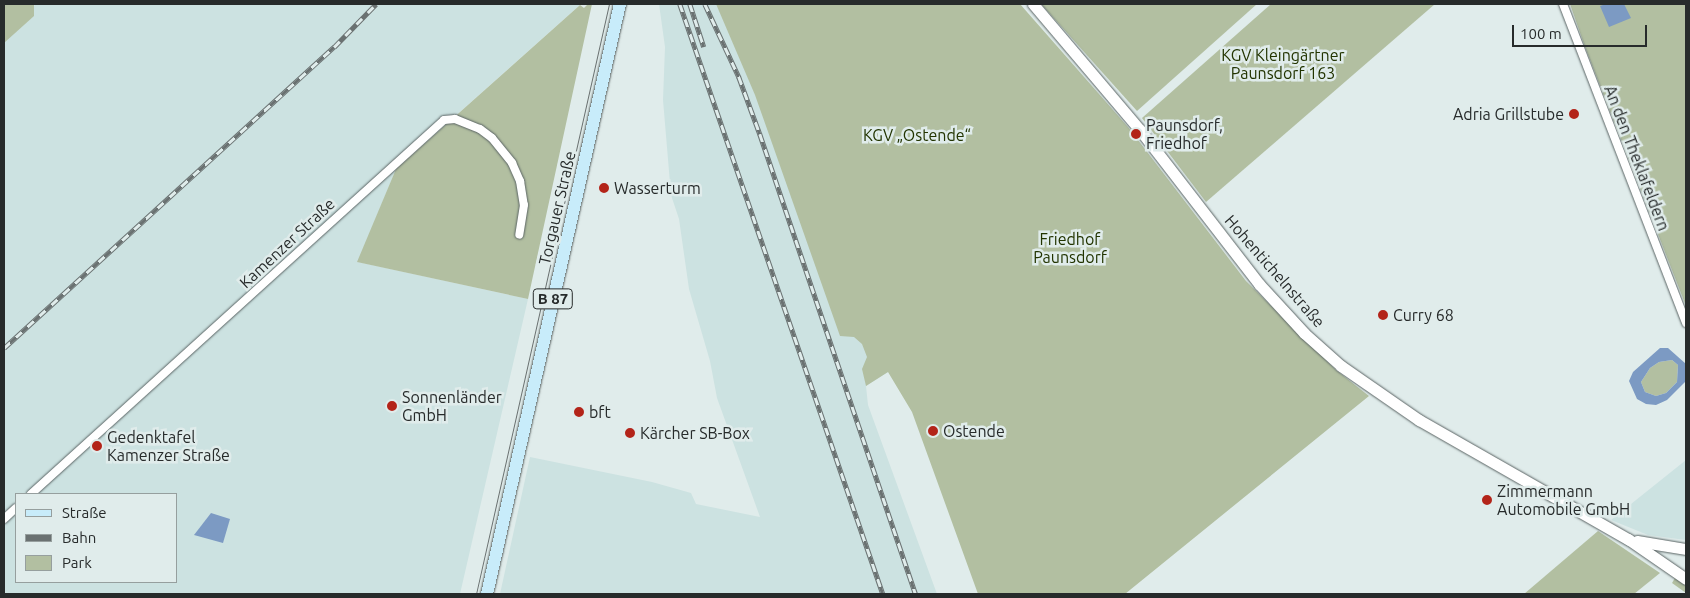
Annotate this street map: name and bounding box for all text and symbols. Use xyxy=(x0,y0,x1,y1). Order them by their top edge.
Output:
scale bar xyxy=(1515,15,1650,47)
text: 100 m xyxy=(1520,25,1562,42)
park label: KGV Kleingärtner Paunsdorf 163 xyxy=(1221,45,1345,83)
street label: An den Theklafeldern xyxy=(1600,83,1674,233)
place label: Adria Grillstube xyxy=(1453,104,1564,124)
marker: Adria Grillstube xyxy=(1568,108,1580,120)
place label: Paunsdorf, Friedhof xyxy=(1146,115,1223,153)
park label: KGV „Ostende“ xyxy=(863,125,971,145)
marker: Paunsdorf, Friedhof xyxy=(1130,128,1142,140)
street label: Torgauer Straße xyxy=(535,149,579,267)
place label: Wasserturm xyxy=(614,178,701,198)
marker: Wasserturm xyxy=(598,182,610,194)
street label: Kamenzer Straße xyxy=(236,194,338,292)
street label: Hohentichelnstraße xyxy=(1221,211,1329,331)
park label: Friedhof Paunsdorf xyxy=(1033,229,1107,267)
road number: B 87 xyxy=(532,286,574,312)
place label: Curry 68 xyxy=(1393,305,1454,325)
marker: Curry 68 xyxy=(1377,309,1389,321)
place label: Sonnenländer GmbH xyxy=(402,387,502,425)
marker: Sonnenländer GmbH xyxy=(386,400,398,412)
place label: bft xyxy=(589,402,611,422)
marker: bft xyxy=(573,406,585,418)
place label: Ostende xyxy=(943,421,1005,441)
place label: Kärcher SB-Box xyxy=(640,423,750,443)
marker: Ostende xyxy=(927,425,939,437)
place label: Gedenktafel Kamenzer Straße xyxy=(107,427,230,465)
marker: Kärcher SB-Box xyxy=(624,427,636,439)
marker: Gedenktafel Kamenzer Straße xyxy=(91,440,103,452)
place label: Zimmermann Automobile GmbH xyxy=(1497,481,1630,519)
legend xyxy=(15,493,178,583)
marker: Zimmermann Automobile GmbH xyxy=(1481,494,1493,506)
text: Straße xyxy=(62,504,106,521)
text: Bahn xyxy=(62,529,96,546)
text: Park xyxy=(62,554,92,571)

